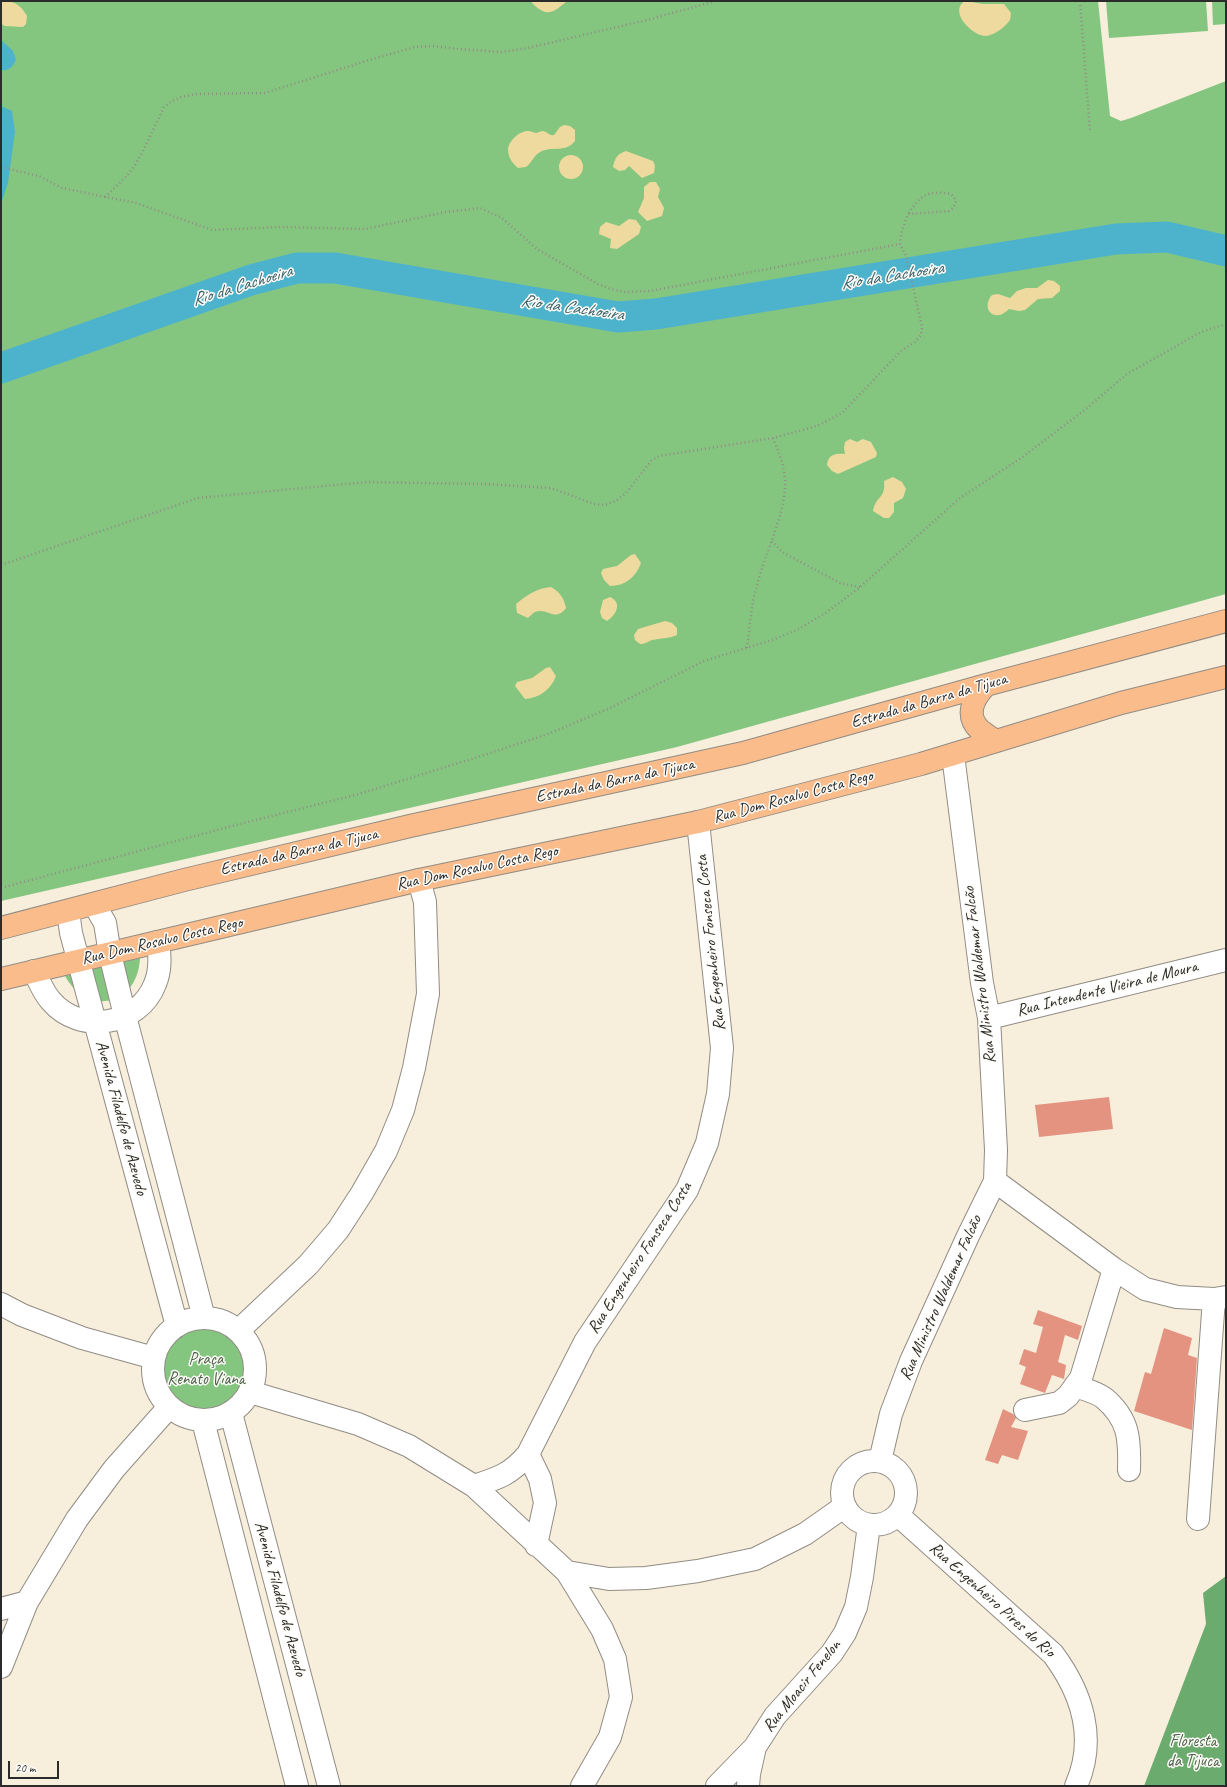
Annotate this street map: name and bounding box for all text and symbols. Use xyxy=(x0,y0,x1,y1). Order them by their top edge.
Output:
water label: Rio da Cachoeira xyxy=(839,257,945,295)
water label: Rio da Cachoeira xyxy=(189,261,295,311)
water label: Rio da Cachoeira xyxy=(519,290,625,326)
street label: Estrada da Barra da Tijuca xyxy=(849,669,1009,733)
street label: Estrada da Barra da Tijuca xyxy=(534,754,696,808)
street label: Rua Dom Rosalvo Costa Rego xyxy=(711,766,875,828)
street label: Estrada da Barra da Tijuca xyxy=(218,824,380,880)
street label: Rua Dom Rosalvo Costa Rego xyxy=(394,841,560,895)
street label: Rua Engenheiro Fonseca Costa xyxy=(692,854,730,1032)
street label: Rua Ministro Waldemar Falcão xyxy=(959,885,1001,1065)
street label: Rua Dom Rosalvo Costa Rego xyxy=(80,913,244,969)
street label: Rua Intendente Vieira de Moura xyxy=(1014,957,1200,1021)
street label: Avenida Filadelfo de Azevedo xyxy=(91,1039,151,1197)
street label: Rua Engenheiro Fonseca Costa xyxy=(583,1178,697,1338)
street label: Rua Ministro Waldemar Falcão xyxy=(895,1212,987,1384)
park label: Praça Renato Viana xyxy=(167,1350,245,1390)
street label: Avenida Filadelfo de Azevedo xyxy=(250,1520,310,1678)
street label: Rua Engenheiro Pires do Rio xyxy=(925,1538,1059,1662)
street label: Rua Moacir Fenelon xyxy=(759,1636,845,1736)
park label: Floresta da Tijuca xyxy=(1167,1732,1219,1772)
scale bar xyxy=(10,1753,61,1779)
text: 20 m xyxy=(15,1760,35,1776)

